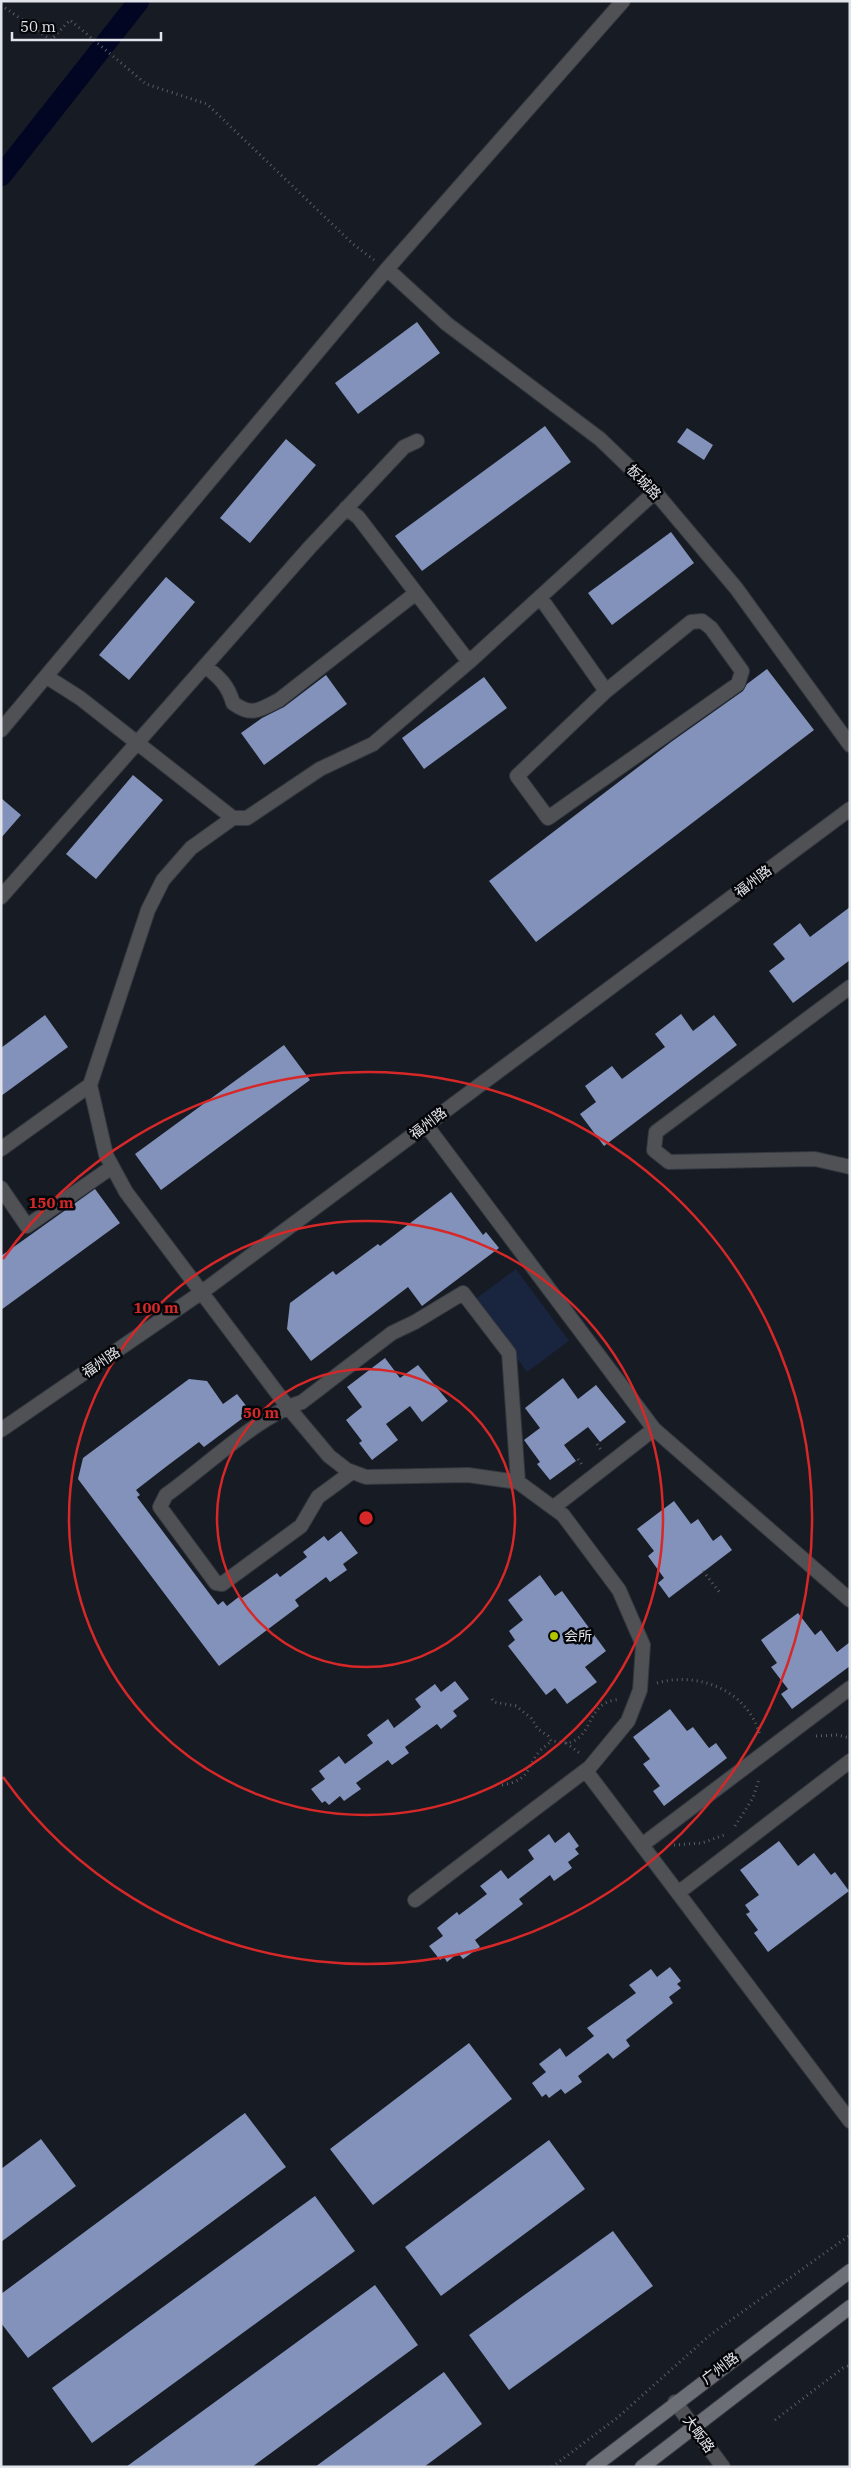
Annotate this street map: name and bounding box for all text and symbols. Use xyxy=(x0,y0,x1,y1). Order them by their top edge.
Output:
scale bar xyxy=(12,10,161,42)
text: 50 m xyxy=(20,17,56,36)
street label: 板城路 xyxy=(623,461,665,503)
street label: 福州路 xyxy=(731,861,775,901)
street label: 福州路 xyxy=(406,1103,450,1143)
text: 150 m xyxy=(28,1193,74,1212)
text: 100 m xyxy=(133,1298,179,1317)
street label: 福州路 xyxy=(79,1343,123,1381)
text: 50 m xyxy=(243,1403,279,1422)
centre of rings xyxy=(357,1509,375,1527)
place label: 会所 xyxy=(564,1627,592,1645)
marker: 会所 xyxy=(548,1630,560,1642)
street label: 广州路 xyxy=(698,2348,742,2388)
street label: 大畈路 xyxy=(679,2412,719,2456)

